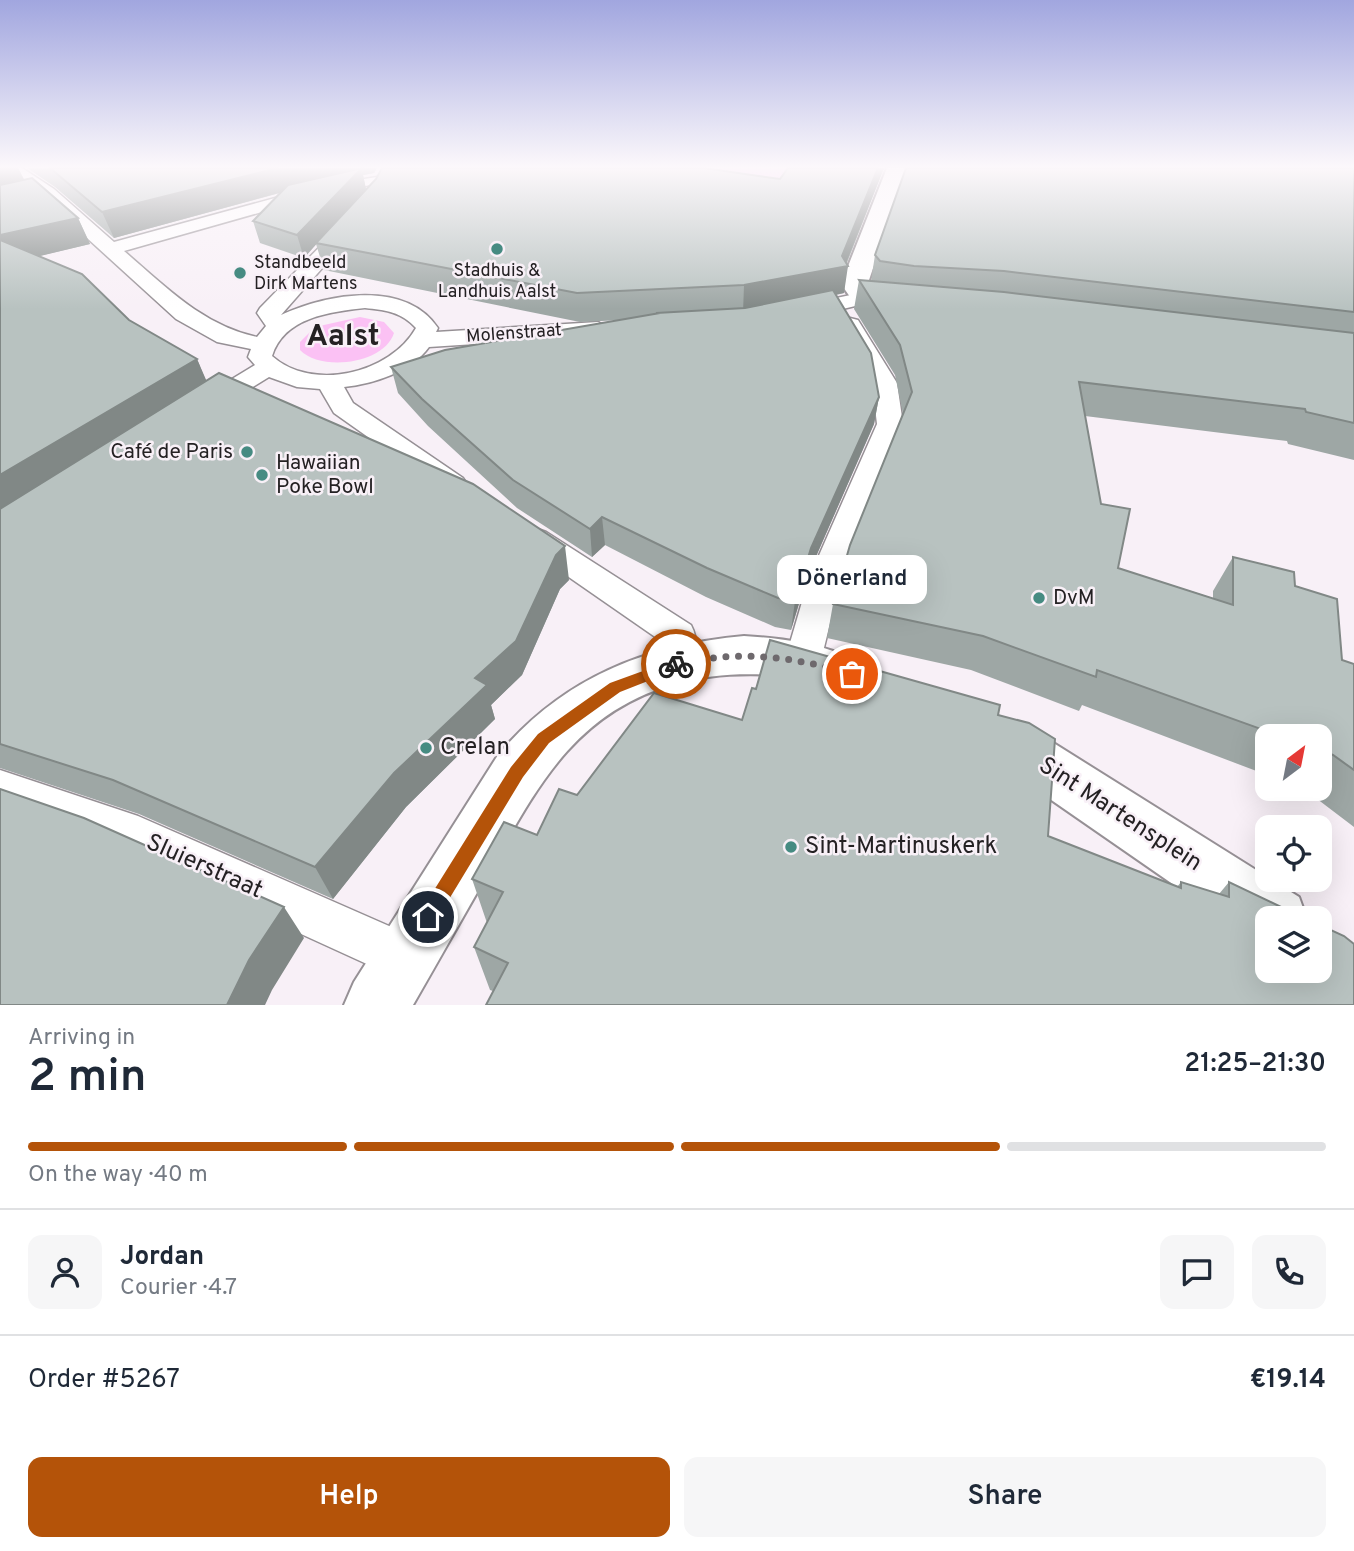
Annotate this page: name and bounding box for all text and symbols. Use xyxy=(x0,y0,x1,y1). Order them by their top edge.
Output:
marker: Stadhuis & Landhuis Aalst xyxy=(489,241,505,257)
place label: Standbeeld Dirk Martens xyxy=(254,252,358,296)
place label: Stadhuis & Landhuis Aalst xyxy=(438,260,556,304)
marker: Standbeeld Dirk Martens xyxy=(232,265,248,281)
district label: Aalst xyxy=(306,319,380,356)
street label: Molenstraat xyxy=(465,319,563,349)
place label: Café de Paris xyxy=(110,439,233,466)
marker: Café de Paris xyxy=(239,444,255,460)
place label: Hawaiian Poke Bowl xyxy=(276,450,374,501)
marker: Hawaiian Poke Bowl xyxy=(254,467,270,483)
callout: Dönerland xyxy=(777,555,927,604)
text: Dönerland xyxy=(797,565,907,594)
place label: DvM xyxy=(1053,585,1095,612)
marker: DvM xyxy=(1031,590,1047,606)
courier xyxy=(641,629,711,699)
pin xyxy=(822,644,882,704)
icon: bike xyxy=(657,645,695,683)
icon: bag xyxy=(833,655,871,693)
north arrow xyxy=(1255,724,1332,802)
map controls xyxy=(1255,724,1332,983)
place label: Crelan xyxy=(440,733,510,763)
marker: Crelan xyxy=(418,740,434,756)
street label: Sint Martensplein xyxy=(1033,751,1207,879)
button: locate xyxy=(1255,815,1332,892)
street label: Sluierstraat xyxy=(141,828,267,906)
place label: Sint-Martinuskerk xyxy=(805,832,997,862)
marker: Sint-Martinuskerk xyxy=(783,839,799,855)
pin xyxy=(398,887,458,947)
icon: home xyxy=(409,898,447,936)
button: layers xyxy=(1255,906,1332,983)
text: Arriving in xyxy=(28,1024,135,1053)
text: 21:25–21:30 xyxy=(1184,1048,1326,1081)
text: 2 min xyxy=(28,1049,147,1108)
text: On the way · 40 m xyxy=(28,1161,208,1190)
button: person xyxy=(28,1235,102,1309)
button: chat xyxy=(1160,1235,1234,1309)
button: phone xyxy=(1252,1235,1326,1309)
text: Jordan xyxy=(120,1241,204,1274)
text: Courier · 4.7 xyxy=(120,1274,237,1303)
text: Order #5267 xyxy=(28,1364,180,1397)
text: €19.14 xyxy=(1250,1364,1326,1397)
button: Help xyxy=(28,1457,670,1537)
button: Share xyxy=(684,1457,1326,1537)

